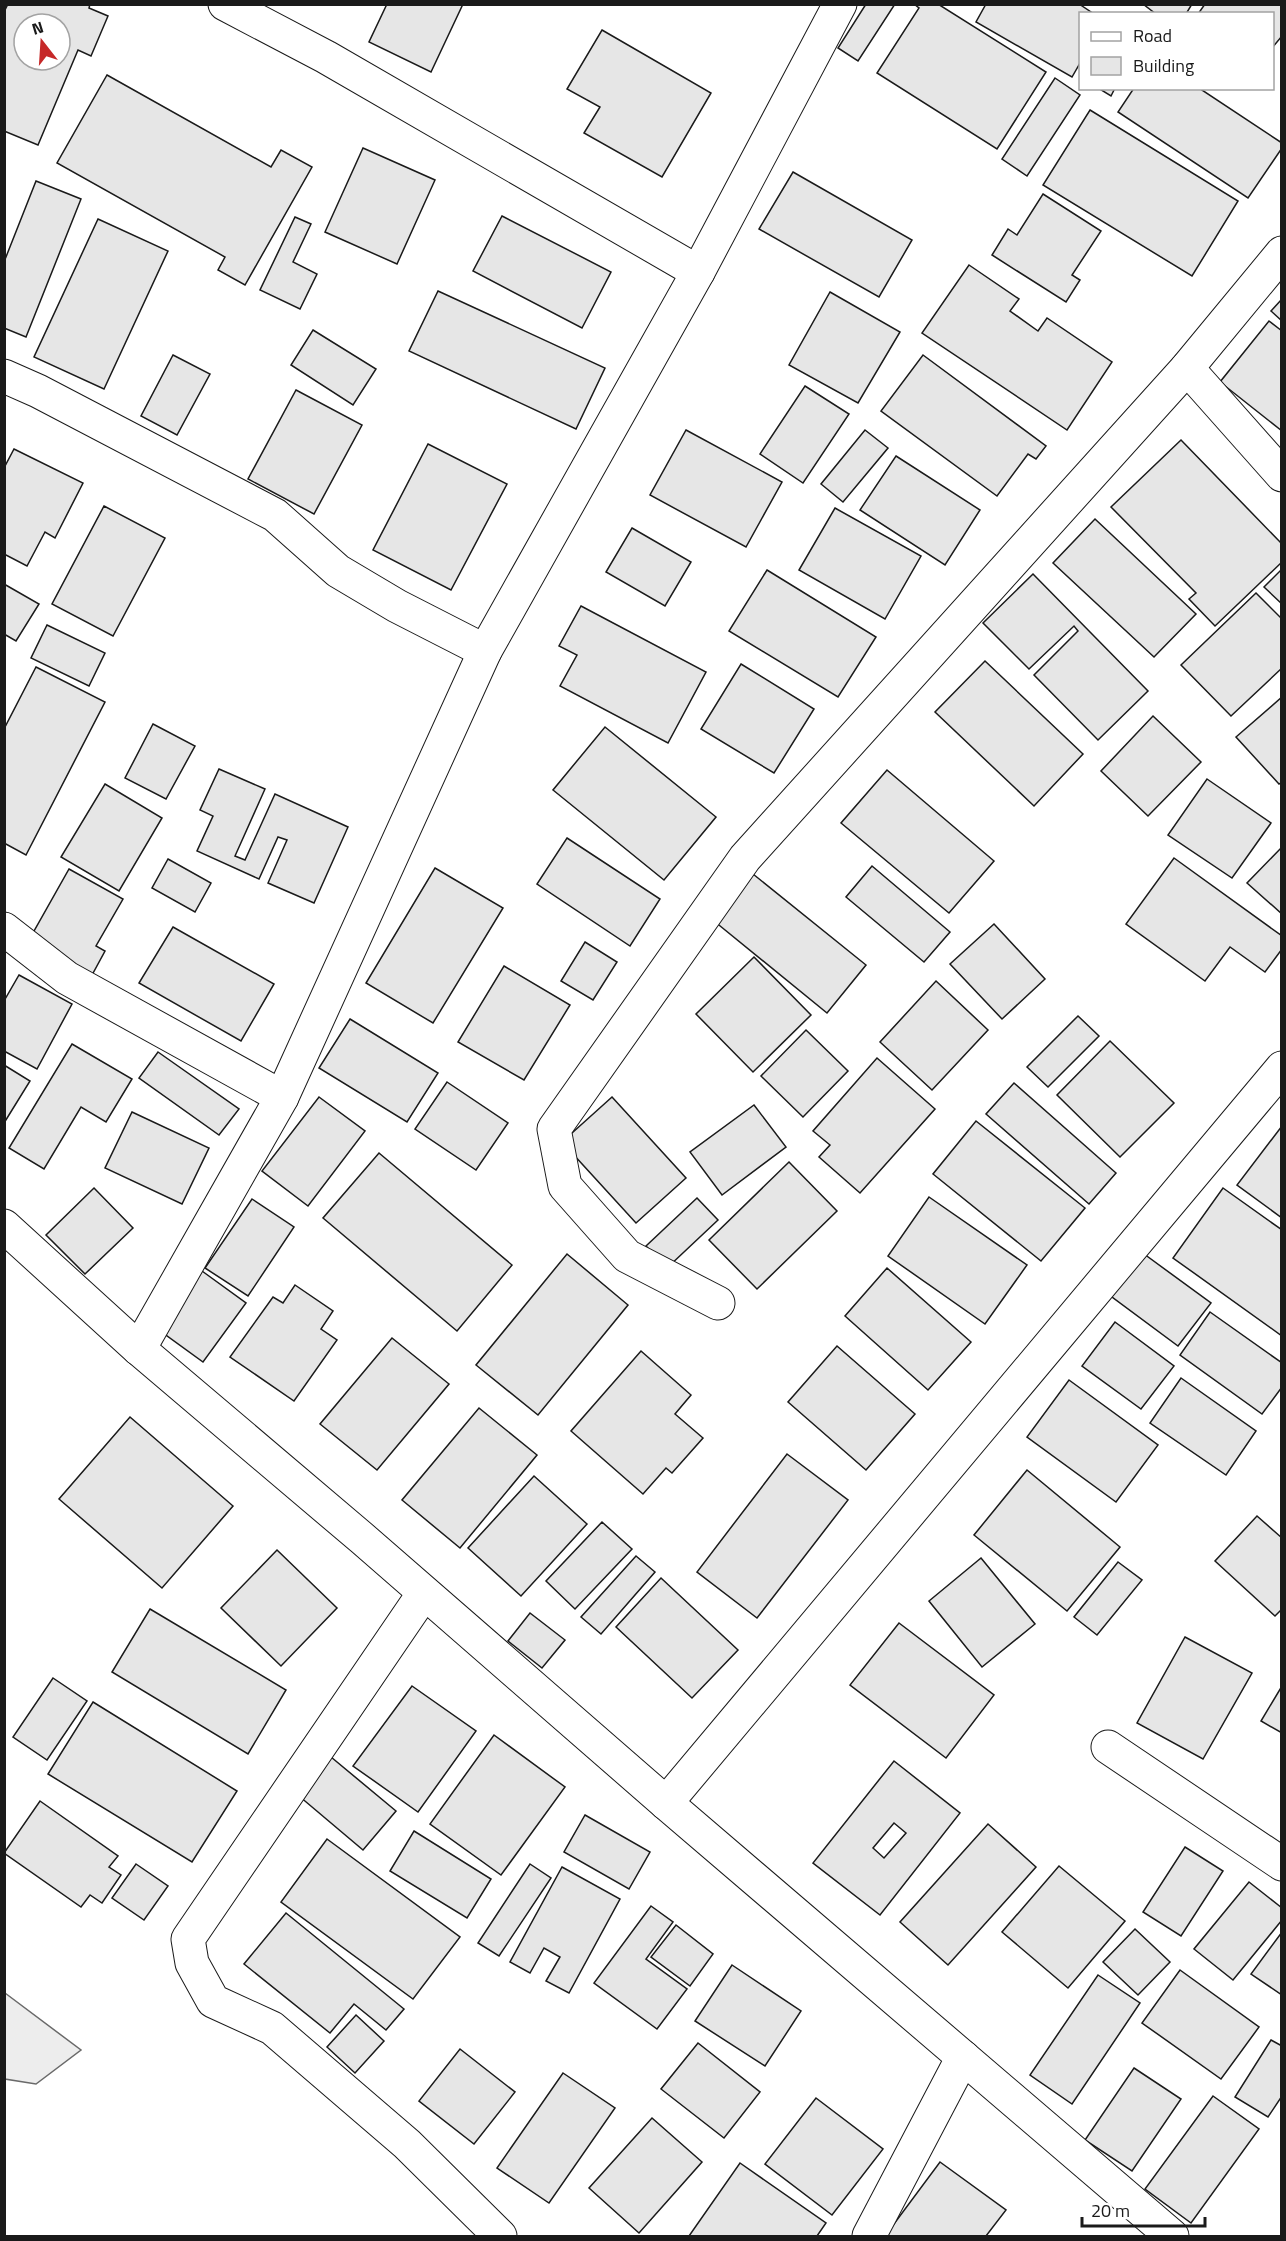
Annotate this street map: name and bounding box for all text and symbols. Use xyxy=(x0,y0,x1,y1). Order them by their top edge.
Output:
north arrow xyxy=(12,12,72,72)
legend xyxy=(1079,12,1274,90)
text: N xyxy=(29,15,46,41)
text: Road xyxy=(1133,22,1172,49)
text: Building xyxy=(1133,52,1194,79)
scale bar xyxy=(1082,2190,1205,2228)
text: 20 m xyxy=(1091,2197,1130,2224)

